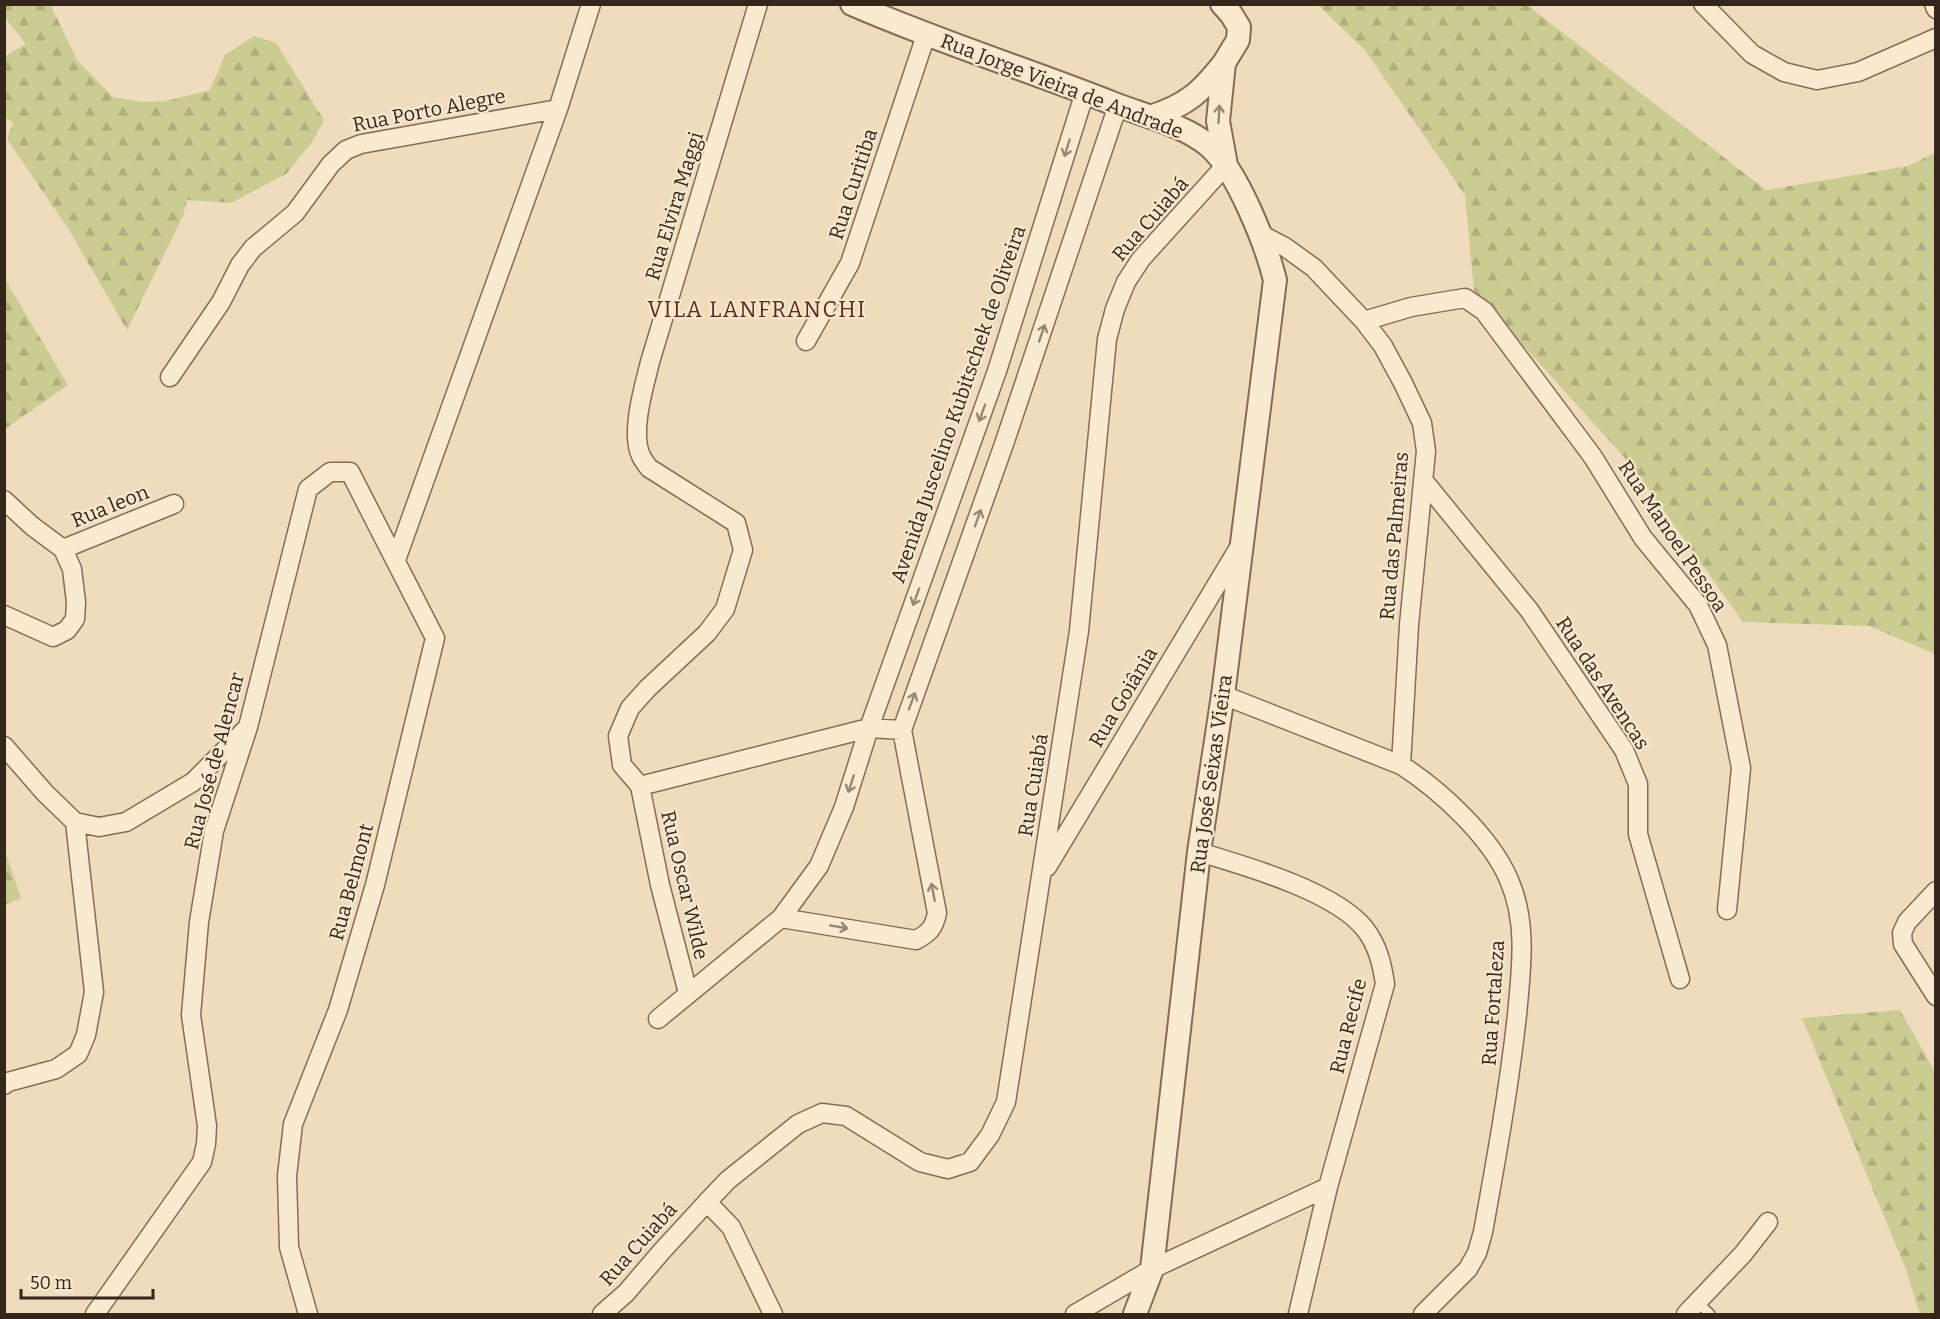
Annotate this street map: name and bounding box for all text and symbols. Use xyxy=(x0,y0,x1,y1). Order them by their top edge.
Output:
street label: Rua Jorge Vieira de Andrade xyxy=(937,29,1187,143)
street label: Rua Porto Alegre xyxy=(350,83,508,137)
one-way arrow xyxy=(1214,105,1225,125)
street label: Rua Curitiba xyxy=(824,125,882,242)
street label: Rua Elvira Maggi xyxy=(640,129,708,283)
one-way arrow xyxy=(1061,138,1072,157)
street label: Rua Cuiabá xyxy=(1107,172,1193,266)
street label: Avenida Juscelino Kubitschek de Oliveira xyxy=(885,222,1031,586)
district label: VILA LANFRANCHI xyxy=(648,296,866,323)
one-way arrow xyxy=(1037,324,1048,343)
one-way arrow xyxy=(976,403,987,422)
street label: Rua das Palmeiras xyxy=(1375,451,1413,621)
street label: Rua Manoel Pessoa xyxy=(1613,456,1733,616)
street label: Rua leon xyxy=(68,480,152,532)
one-way arrow xyxy=(973,509,984,528)
one-way arrow xyxy=(910,587,921,606)
street label: Rua das Avencas xyxy=(1551,612,1655,754)
street label: Rua Goiânia xyxy=(1084,643,1162,751)
street label: Rua José de Alencar xyxy=(179,670,249,852)
street label: Rua José Seixas Vieira xyxy=(1185,673,1237,875)
one-way arrow xyxy=(908,692,919,711)
street label: Rua Cuiabá xyxy=(1013,732,1053,838)
one-way arrow xyxy=(845,774,856,793)
street label: Rua Oscar Wilde xyxy=(656,808,714,962)
street label: Rua Belmont xyxy=(324,821,378,943)
one-way arrow xyxy=(927,882,938,902)
one-way arrow xyxy=(829,922,848,933)
street label: Rua Fortaleza xyxy=(1477,939,1509,1067)
street label: Rua Recife xyxy=(1325,976,1371,1076)
street label: Rua Cuiabá xyxy=(594,1197,682,1291)
scale bar xyxy=(21,1262,153,1300)
text: 50 m xyxy=(30,1272,72,1294)

